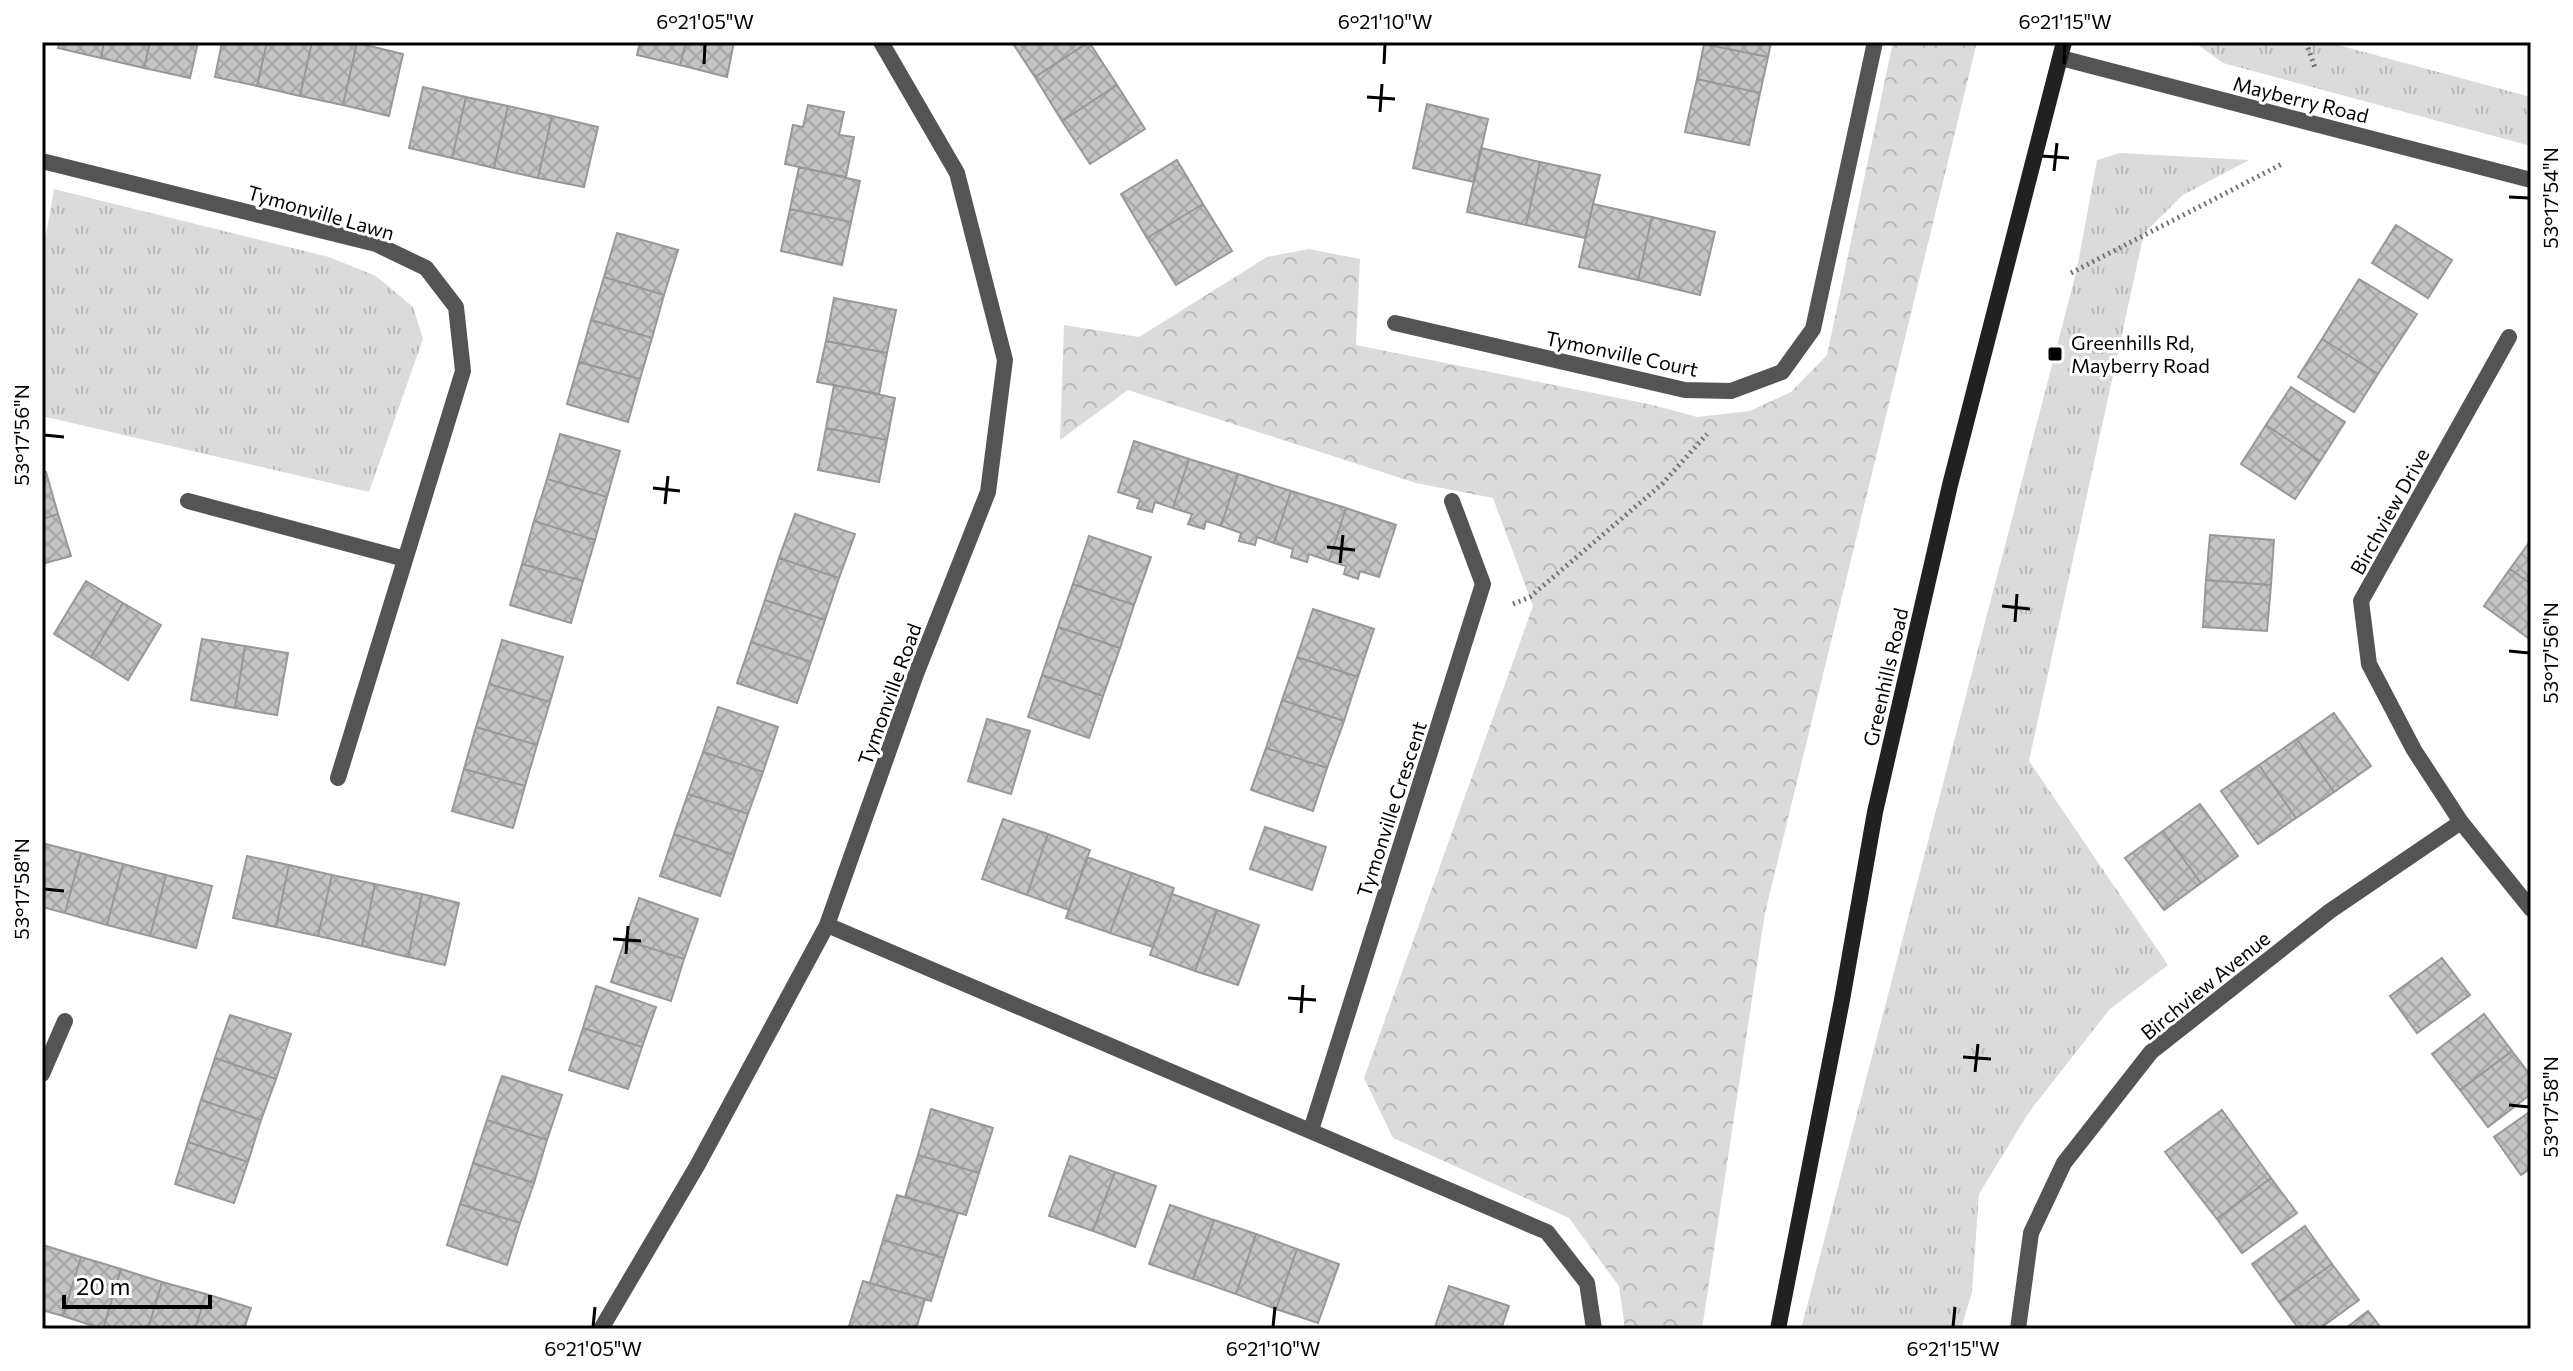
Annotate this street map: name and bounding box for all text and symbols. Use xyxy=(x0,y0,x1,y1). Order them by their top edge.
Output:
text: 6°21'05"W xyxy=(656,9,754,33)
text: 6°21'10"W xyxy=(1338,9,1432,33)
text: 6°21'15"W xyxy=(2018,9,2112,33)
street label: Mayberry Road xyxy=(2231,71,2371,127)
text: 53°17'54"N xyxy=(2538,147,2562,249)
street label: Tymonville Lawn xyxy=(245,180,397,244)
street label: Tymonville Court xyxy=(1543,325,1701,381)
place label: Greenhills Rd, Mayberry Road xyxy=(2071,330,2210,377)
marker: Greenhills Rd, Mayberry Road xyxy=(2046,345,2064,363)
text: 53°17'56"N xyxy=(9,384,33,486)
street label: Birchview Drive xyxy=(2344,444,2434,578)
text: 53°17'56"N xyxy=(2538,602,2562,704)
street label: Greenhills Road xyxy=(1857,605,1913,749)
street label: Tymonville Road xyxy=(852,620,926,768)
street label: Tymonville Crescent xyxy=(1351,718,1431,900)
text: 53°17'58"N xyxy=(9,838,33,940)
street label: Birchview Avenue xyxy=(2136,926,2274,1044)
text: 53°17'58"N xyxy=(2538,1056,2562,1158)
scale bar xyxy=(64,1259,210,1309)
text: 20 m xyxy=(76,1271,130,1300)
text: 6°21'05"W xyxy=(544,1336,642,1360)
text: 6°21'10"W xyxy=(1226,1336,1320,1360)
text: 6°21'15"W xyxy=(1906,1336,2000,1360)

